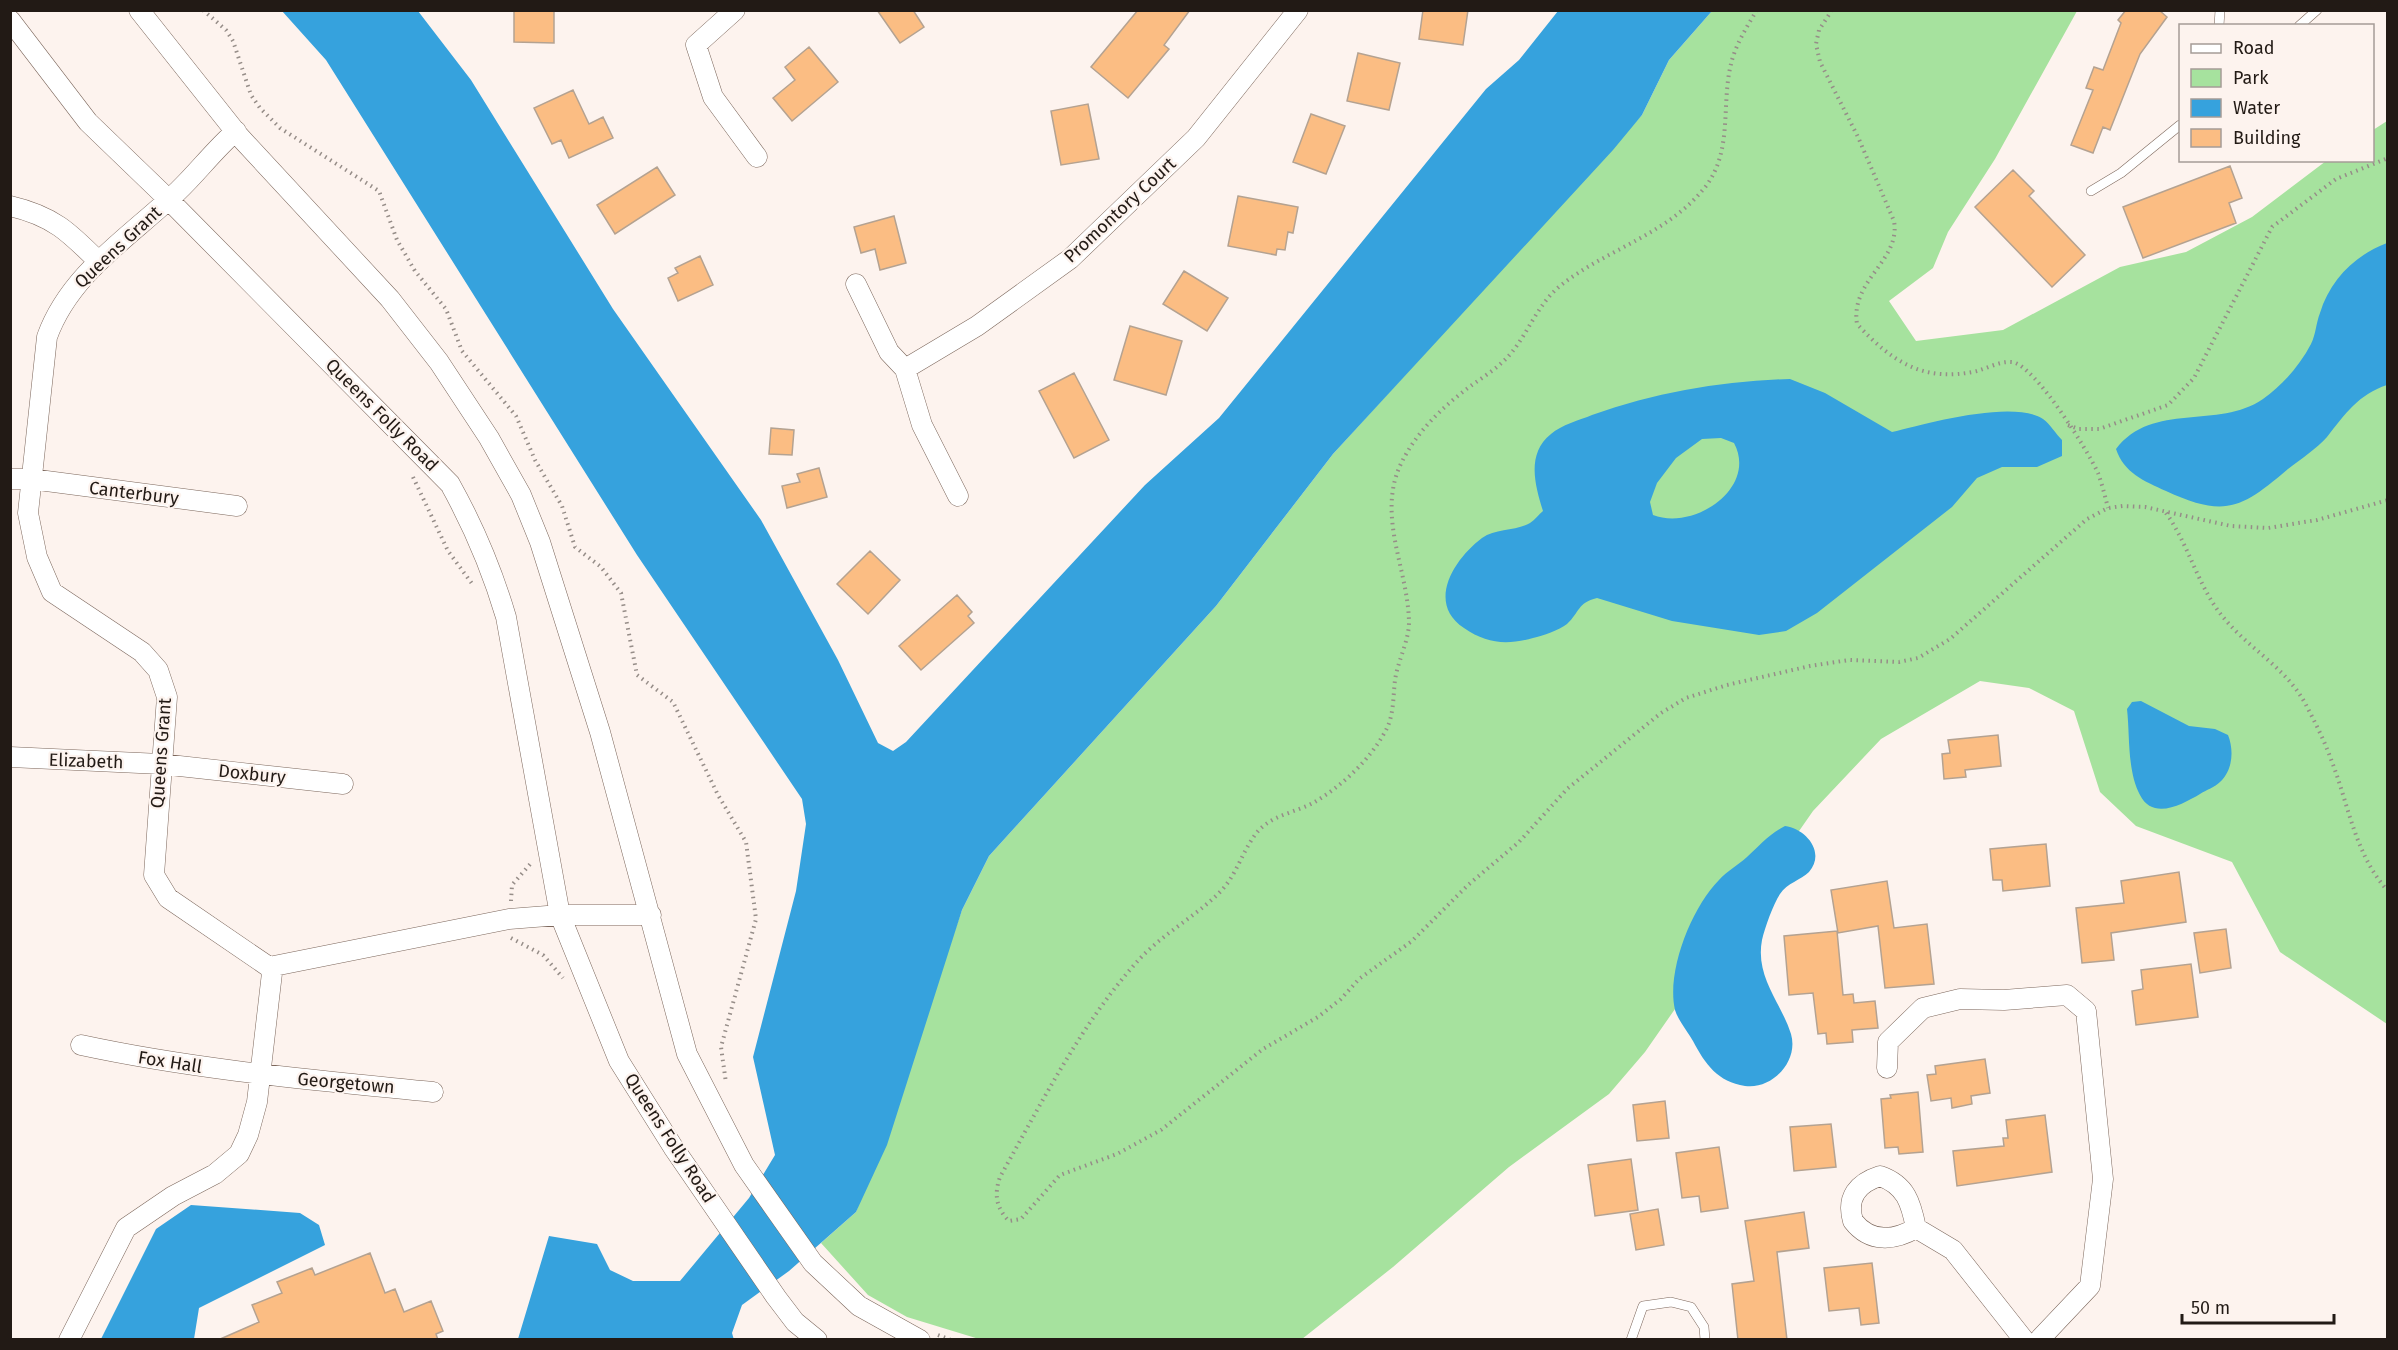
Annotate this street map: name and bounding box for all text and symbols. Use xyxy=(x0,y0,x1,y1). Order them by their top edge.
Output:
legend xyxy=(2179,24,2374,162)
text: Road xyxy=(2233,37,2275,59)
text: Park xyxy=(2233,67,2269,89)
text: Water xyxy=(2233,97,2280,119)
text: Building xyxy=(2233,127,2301,149)
street label: Promontory Court xyxy=(1059,152,1181,267)
street label: Queens Grant xyxy=(70,201,166,293)
street label: Queens Folly Road xyxy=(321,354,443,476)
street label: Canterbury xyxy=(88,477,180,509)
street label: Queens Grant xyxy=(146,696,176,809)
street label: Elizabeth xyxy=(48,749,124,773)
street label: Doxbury xyxy=(217,760,287,788)
street label: Fox Hall xyxy=(136,1046,204,1078)
street label: Georgetown xyxy=(297,1068,395,1098)
street label: Queens Folly Road xyxy=(620,1069,720,1207)
scale bar xyxy=(2182,1287,2334,1325)
text: 50 m xyxy=(2191,1297,2230,1319)

